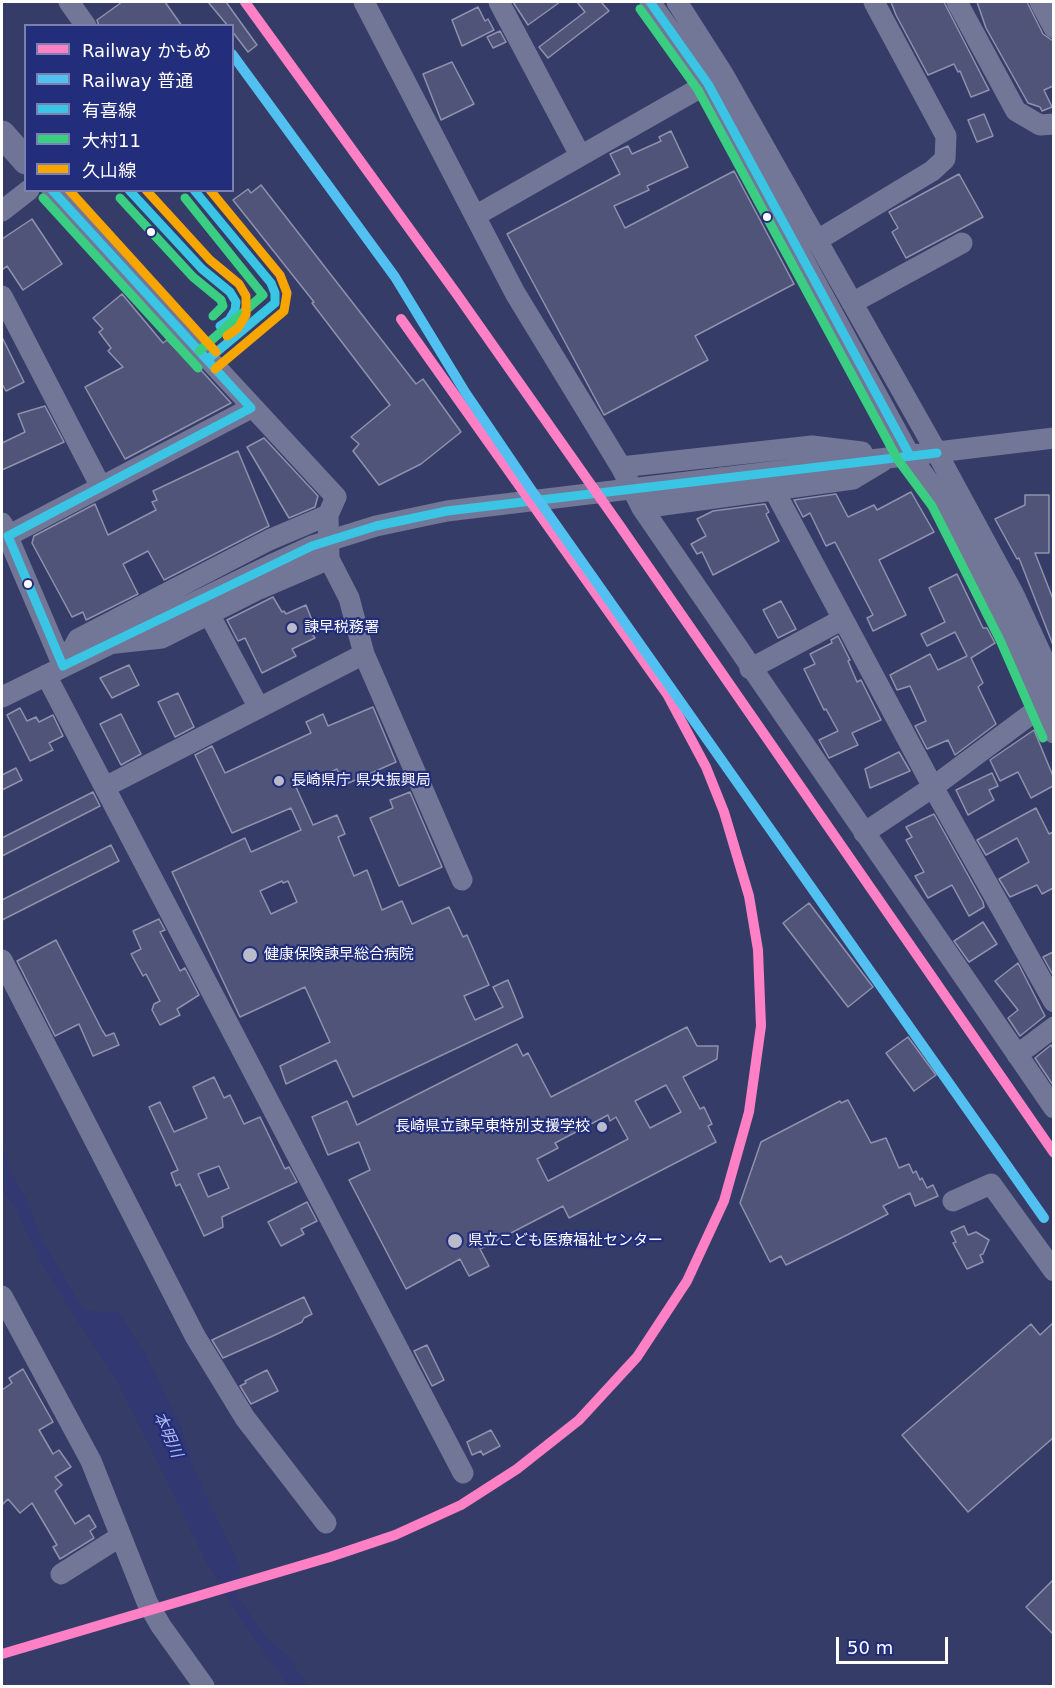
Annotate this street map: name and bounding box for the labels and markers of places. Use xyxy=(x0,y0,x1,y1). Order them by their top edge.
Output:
unlabelled marker xyxy=(761,211,773,223)
unlabelled marker xyxy=(145,226,157,238)
unlabelled marker xyxy=(22,578,34,590)
place label: 諫早税務署 xyxy=(304,619,379,637)
marker: 諫早税務署 xyxy=(285,621,299,635)
place label: 長崎県庁 県央振興局 xyxy=(291,772,431,790)
marker: 長崎県庁 県央振興局 xyxy=(272,774,286,788)
marker: 健康保険諫早総合病院 xyxy=(241,946,259,964)
place label: 健康保険諫早総合病院 xyxy=(264,946,414,964)
place label: 長崎県立諫早東特別支援学校 xyxy=(395,1118,590,1136)
marker: 長崎県立諫早東特別支援学校 xyxy=(595,1120,609,1134)
marker: 県立こども医療福祉センター xyxy=(446,1232,464,1250)
place label: 県立こども医療福祉センター xyxy=(468,1232,663,1250)

